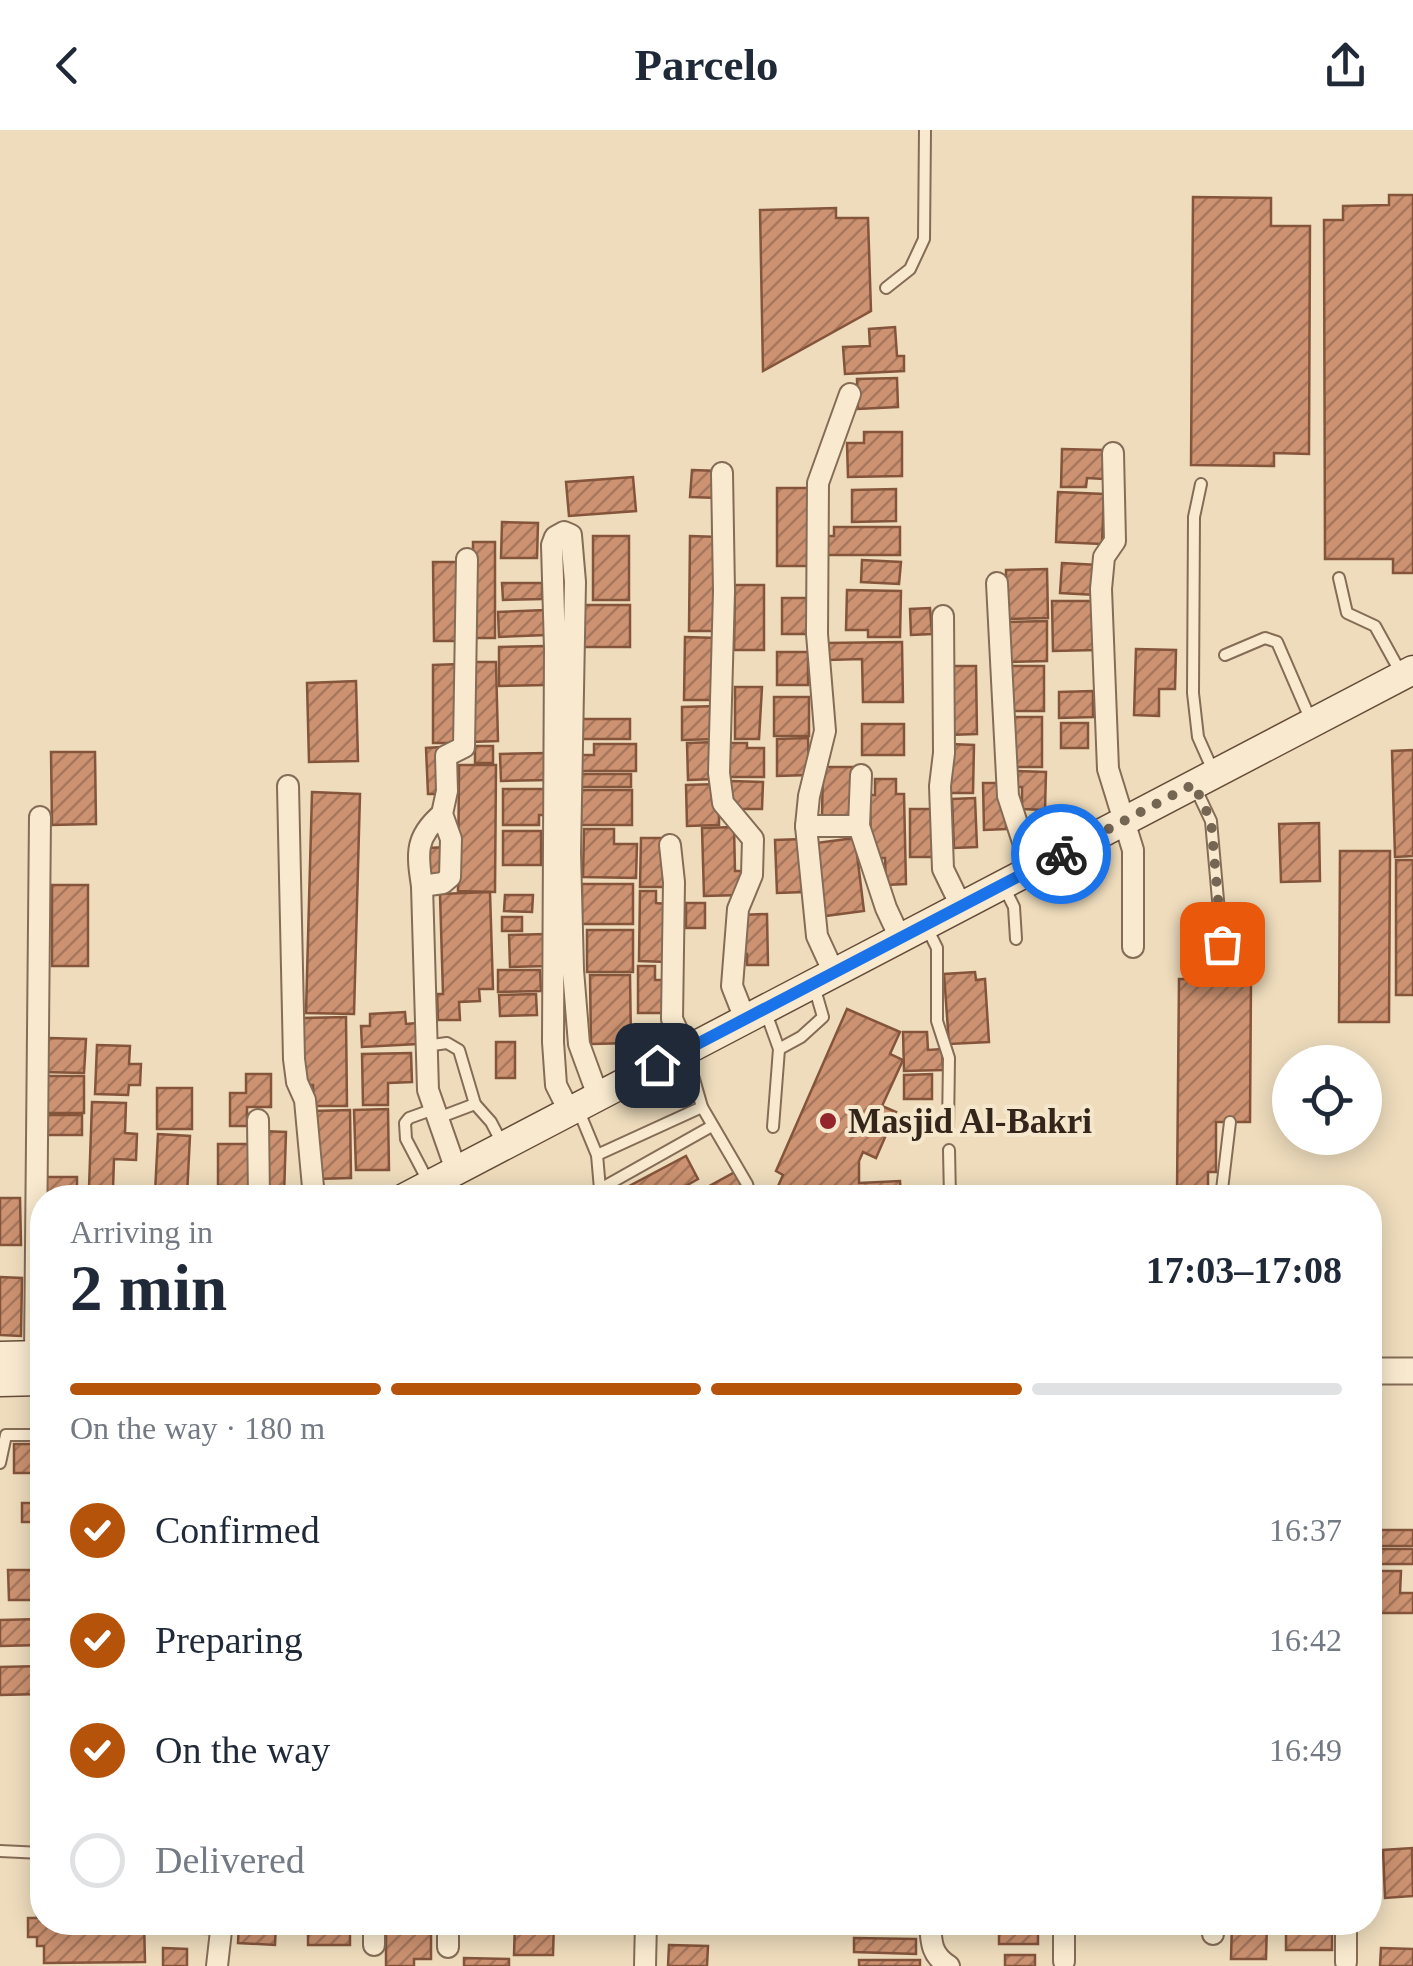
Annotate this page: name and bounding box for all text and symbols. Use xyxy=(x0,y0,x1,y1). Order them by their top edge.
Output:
icon: back xyxy=(40,38,95,93)
icon: share xyxy=(1318,38,1373,93)
text: Parcelo xyxy=(634,40,779,90)
courier xyxy=(1011,804,1111,904)
icon: bike xyxy=(1034,827,1089,882)
pin xyxy=(1180,902,1265,987)
icon: bag xyxy=(1195,917,1250,972)
pin xyxy=(615,1023,700,1108)
icon: home xyxy=(630,1038,685,1093)
map controls xyxy=(1272,1045,1382,1155)
button: locate xyxy=(1272,1045,1382,1155)
place label: Masjid Al-Bakri xyxy=(848,1102,1092,1141)
marker: Masjid Al-Bakri xyxy=(817,1110,839,1132)
text: Arriving in xyxy=(70,1214,213,1250)
text: 17:03–17:08 xyxy=(1146,1249,1342,1291)
text: 2 min xyxy=(70,1252,227,1324)
text: On the way · 180 m xyxy=(70,1410,325,1446)
icon: check xyxy=(70,1503,125,1558)
text: Confirmed xyxy=(155,1509,320,1551)
text: 16:37 xyxy=(1269,1512,1342,1548)
icon: check xyxy=(70,1613,125,1668)
text: Preparing xyxy=(155,1619,303,1661)
text: 16:42 xyxy=(1269,1622,1342,1658)
icon: check xyxy=(70,1723,125,1778)
text: On the way xyxy=(155,1729,330,1771)
text: 16:49 xyxy=(1269,1732,1342,1768)
text: Delivered xyxy=(155,1839,305,1881)

